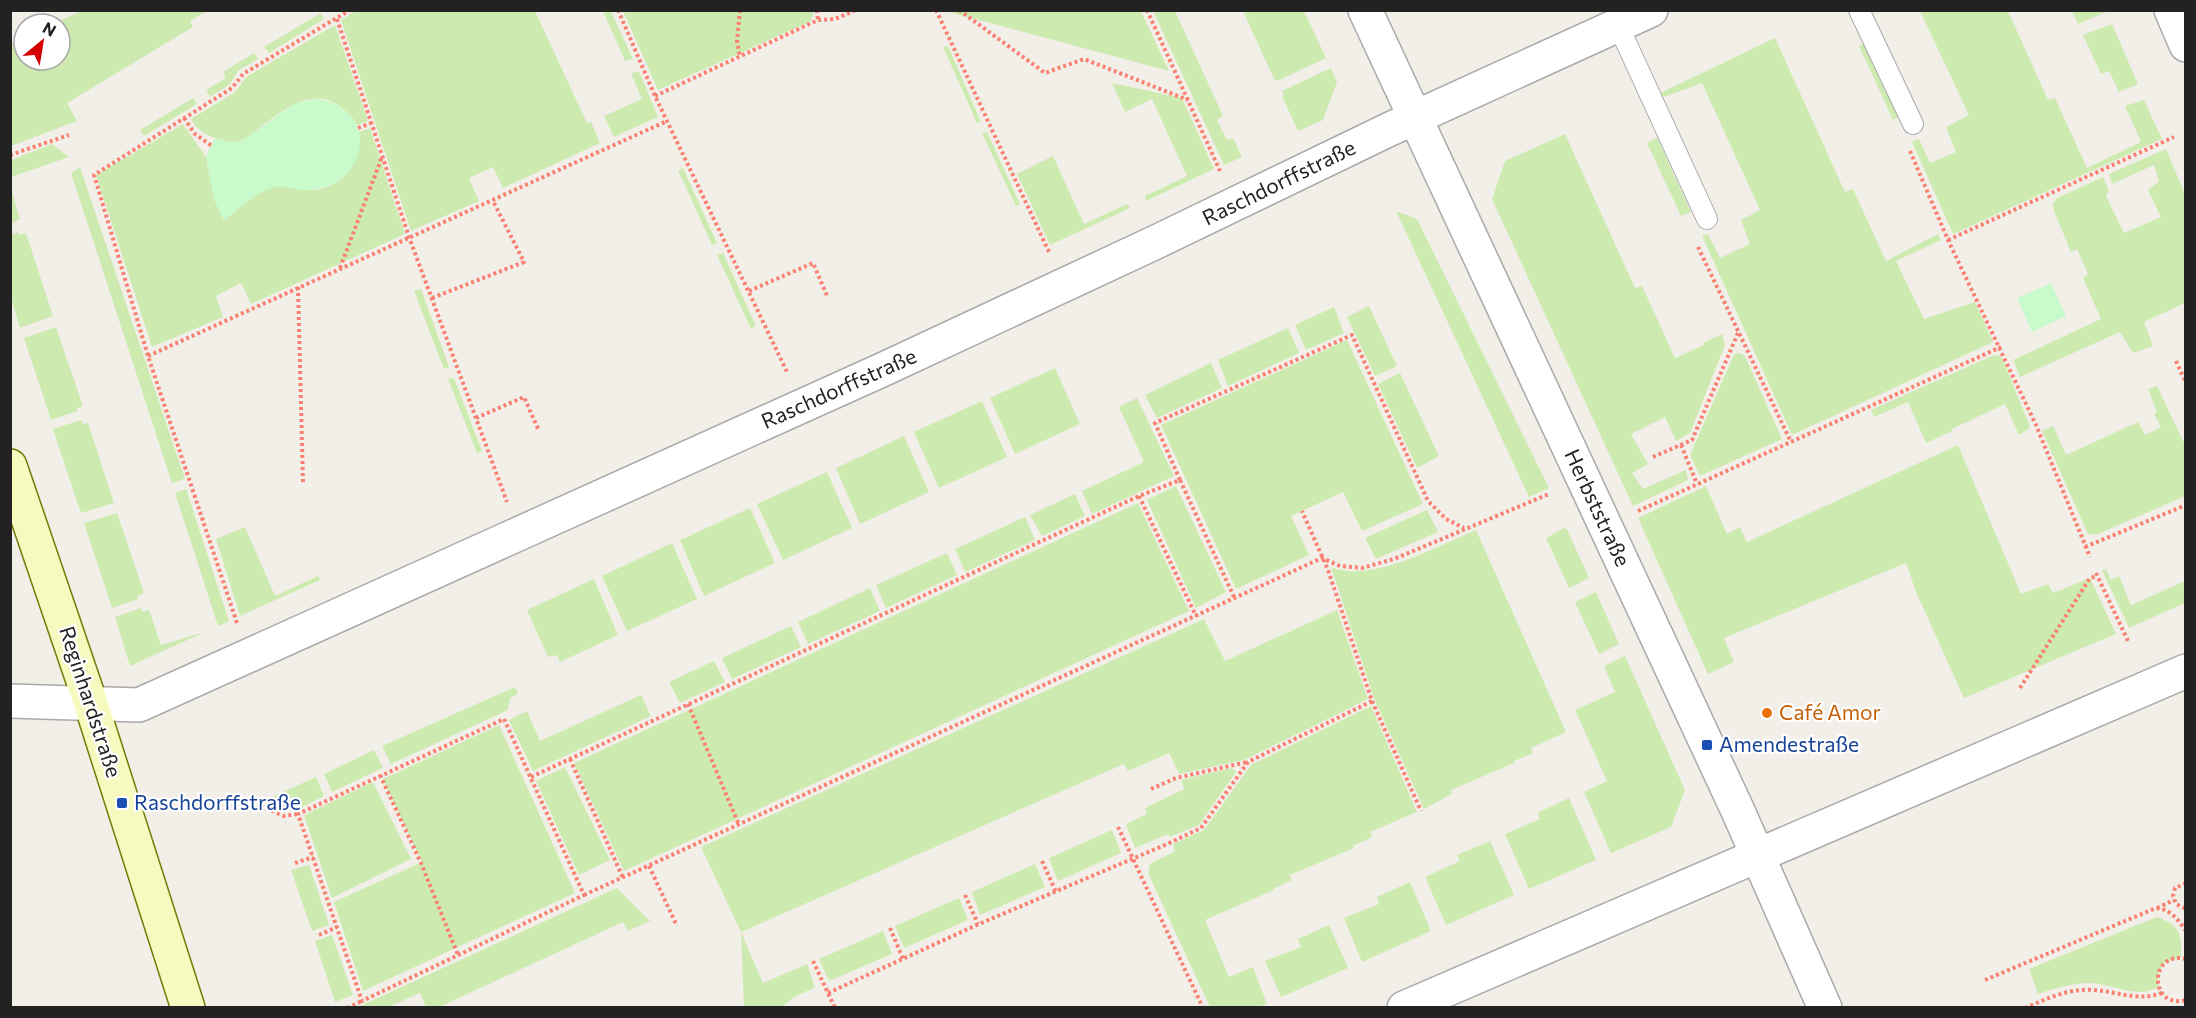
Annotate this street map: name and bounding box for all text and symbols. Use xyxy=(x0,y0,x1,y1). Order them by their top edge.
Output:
north arrow xyxy=(12,12,72,72)
text: N xyxy=(40,17,60,40)
street label: Raschdorffstraße xyxy=(1198,134,1359,229)
street label: Raschdorffstraße xyxy=(757,342,920,433)
street label: Herbststraße xyxy=(1560,445,1636,570)
street label: Reginhardstraße xyxy=(55,623,128,780)
place label: Café Amor xyxy=(1779,699,1881,724)
marker: Café Amor xyxy=(1760,706,1774,720)
place label: Amendestraße xyxy=(1719,731,1859,756)
marker: Amendestraße xyxy=(1700,738,1714,752)
place label: Raschdorffstraße xyxy=(134,789,301,814)
marker: Raschdorffstraße xyxy=(115,796,129,810)

